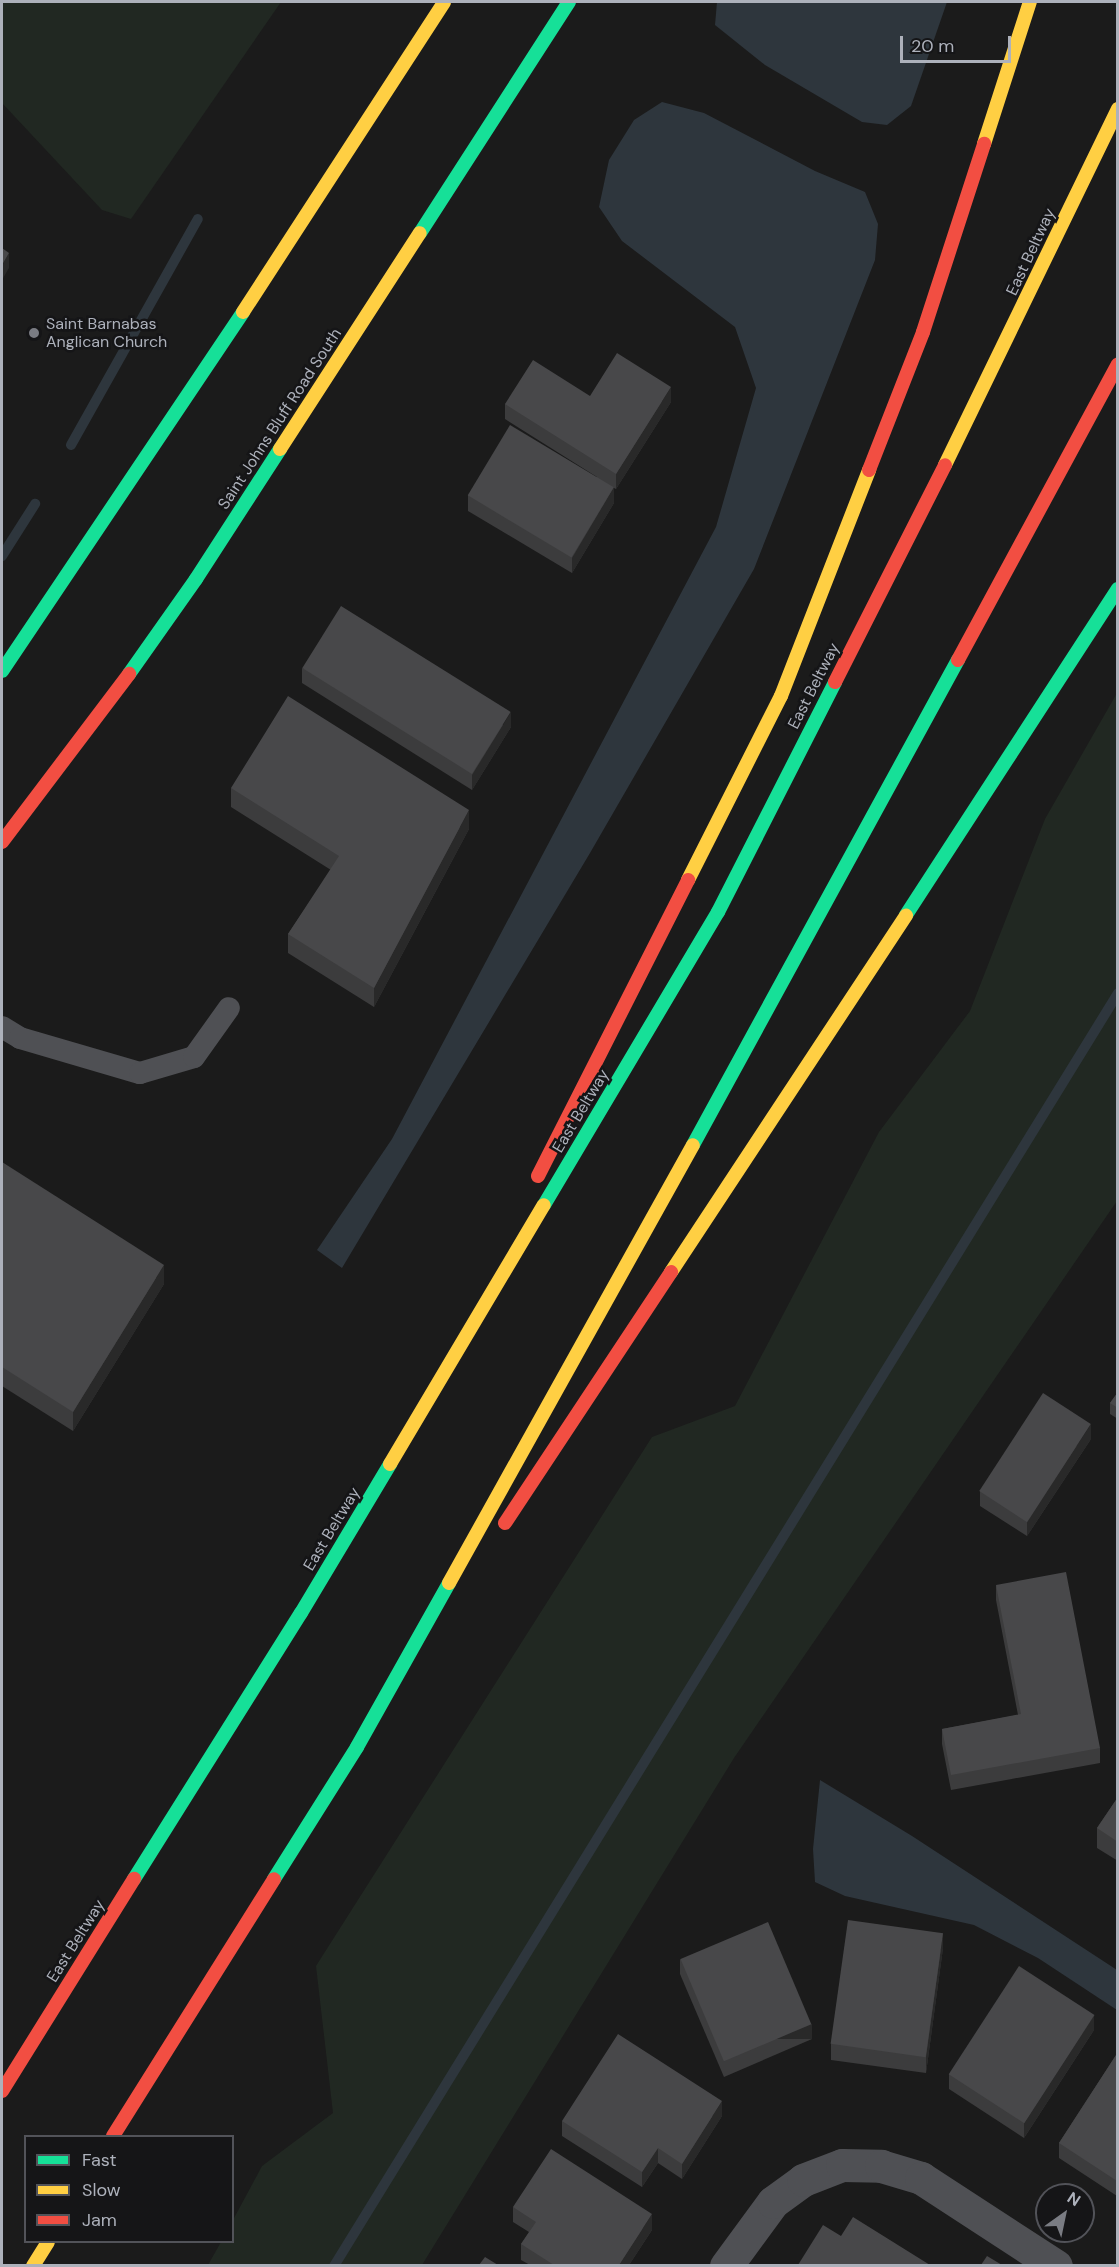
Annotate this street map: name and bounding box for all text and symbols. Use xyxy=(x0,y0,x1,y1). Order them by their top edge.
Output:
scale bar xyxy=(903,24,1014,62)
text: 20 m xyxy=(911,34,954,58)
street label: East Beltway xyxy=(1002,205,1060,299)
place label: Saint Barnabas Anglican Church xyxy=(46,314,167,352)
street label: Saint Johns Bluff Road South xyxy=(214,325,346,513)
marker: Saint Barnabas Anglican Church xyxy=(27,326,41,340)
street label: East Beltway xyxy=(784,640,844,732)
street label: East Beltway xyxy=(549,1066,613,1156)
street label: East Beltway xyxy=(300,1484,364,1574)
street label: East Beltway xyxy=(43,1896,109,1986)
legend xyxy=(24,2135,234,2243)
text: Fast xyxy=(82,2148,117,2172)
text: Slow xyxy=(82,2178,121,2202)
north arrow xyxy=(1035,2183,1095,2243)
text: N xyxy=(1063,2187,1085,2211)
text: Jam xyxy=(82,2208,117,2232)

